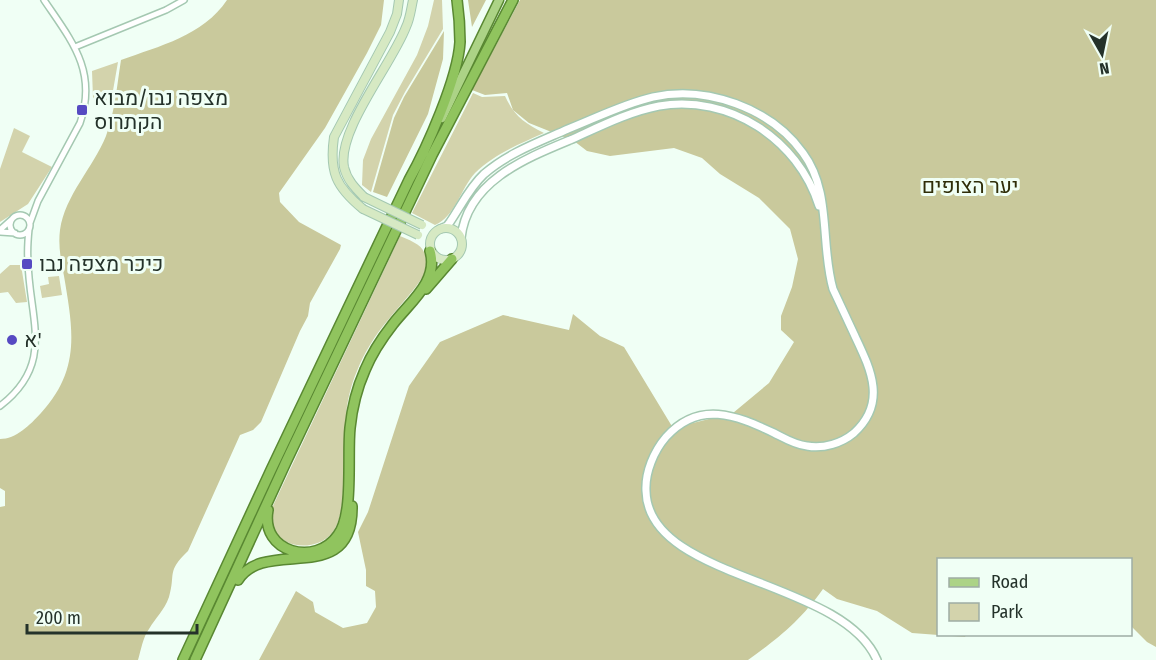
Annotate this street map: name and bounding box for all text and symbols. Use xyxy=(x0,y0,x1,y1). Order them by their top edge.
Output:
north arrow xyxy=(1072,24,1132,84)
text: N xyxy=(1098,58,1110,78)
place label: מצפה נבו/מבוא הקתרוס xyxy=(94,85,228,135)
marker: מצפה נבו/מבוא הקתרוס xyxy=(75,103,89,117)
park label: יער הצופים xyxy=(922,173,1018,199)
place label: כיכר מצפה נבו xyxy=(39,251,163,277)
marker: כיכר מצפה נבו xyxy=(20,257,34,271)
place label: א' xyxy=(24,327,42,353)
marker: א' xyxy=(5,333,19,347)
legend xyxy=(937,558,1132,636)
text: Road xyxy=(991,571,1028,593)
scale bar xyxy=(27,597,196,635)
text: Park xyxy=(991,601,1024,623)
text: 200 m xyxy=(36,607,81,629)

